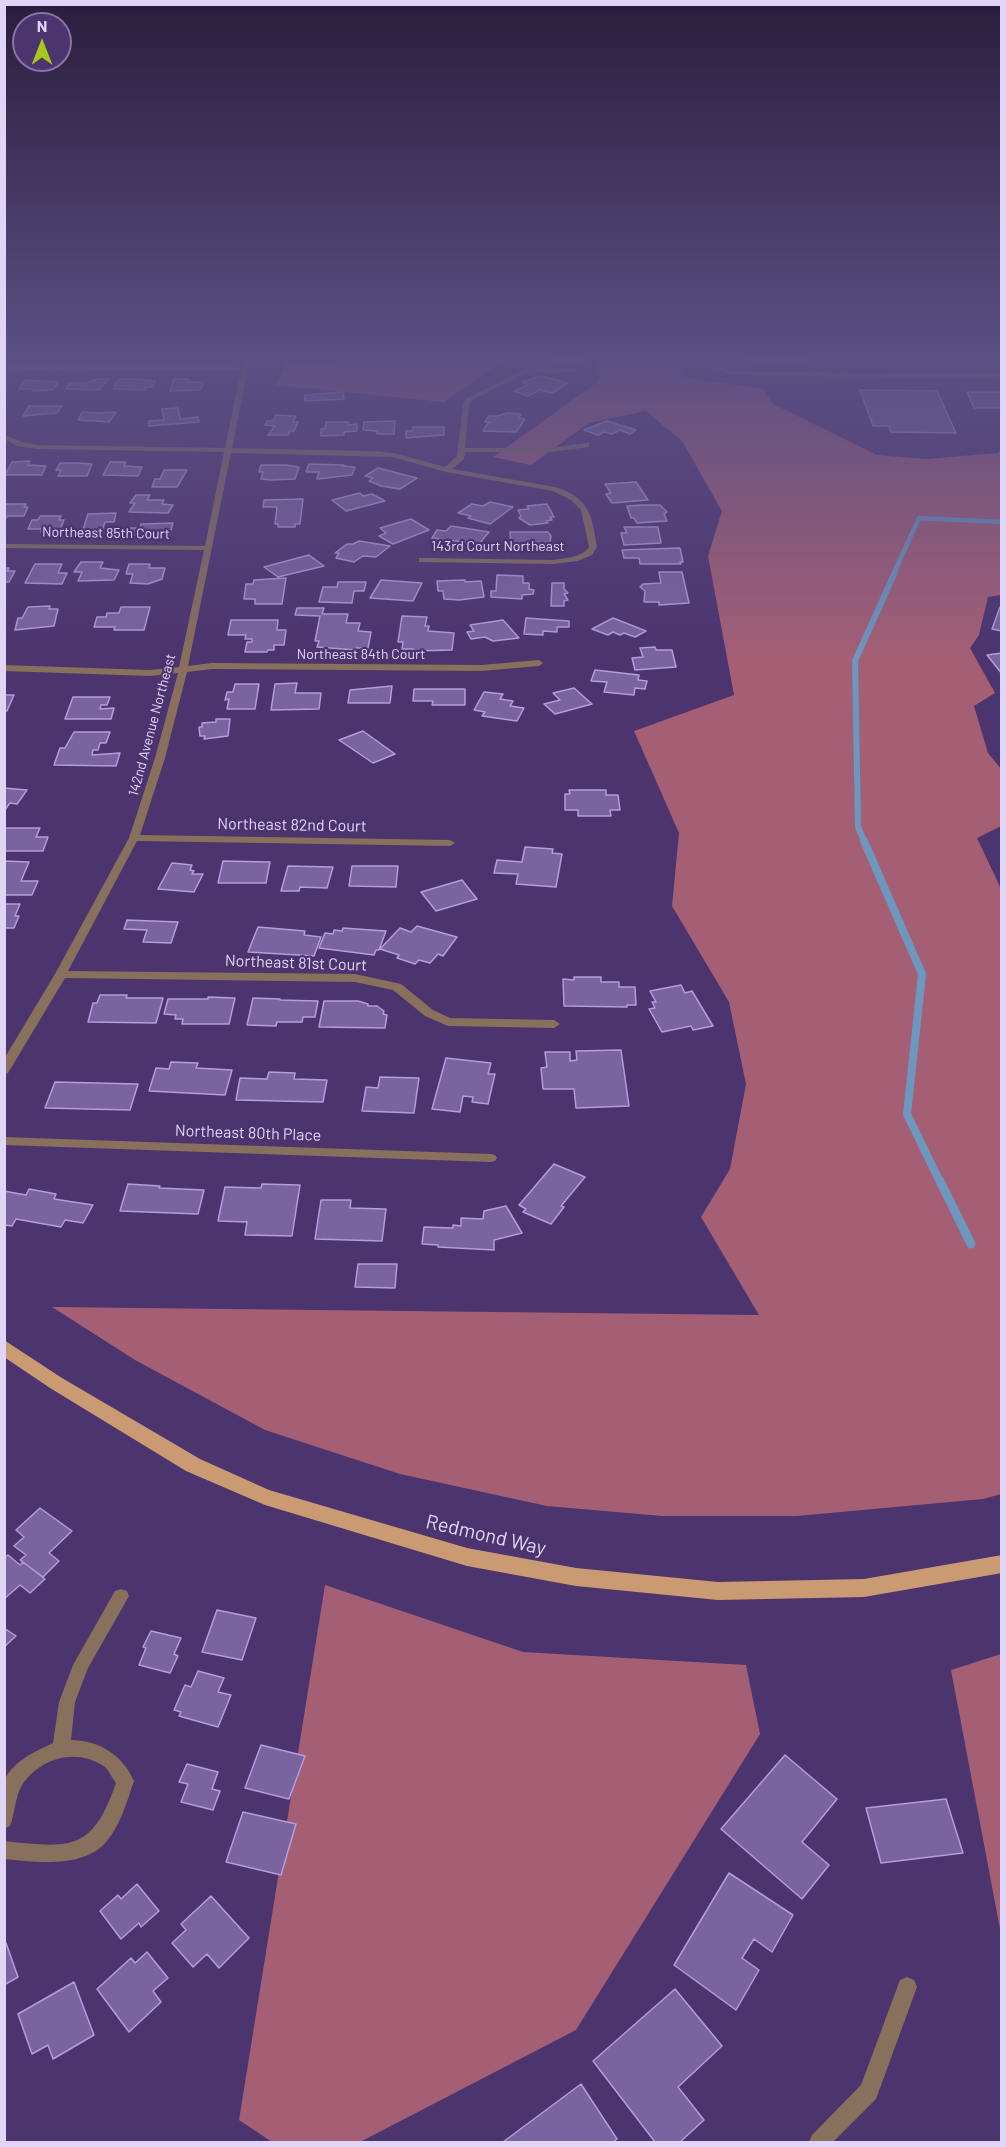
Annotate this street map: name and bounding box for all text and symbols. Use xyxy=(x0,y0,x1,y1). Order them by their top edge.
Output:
north arrow xyxy=(12,12,72,72)
text: N xyxy=(37,16,47,35)
street label: Northeast 85th Court xyxy=(42,523,170,543)
street label: 143rd Court Northeast xyxy=(431,538,565,554)
street label: Northeast 84th Court xyxy=(297,646,425,662)
street label: 142nd Avenue Northeast xyxy=(125,652,179,798)
street label: Northeast 82nd Court xyxy=(217,814,367,836)
street label: Northeast 81st Court xyxy=(225,951,367,975)
street label: Northeast 80th Place xyxy=(175,1121,321,1145)
street label: Redmond Way xyxy=(424,1510,548,1560)

